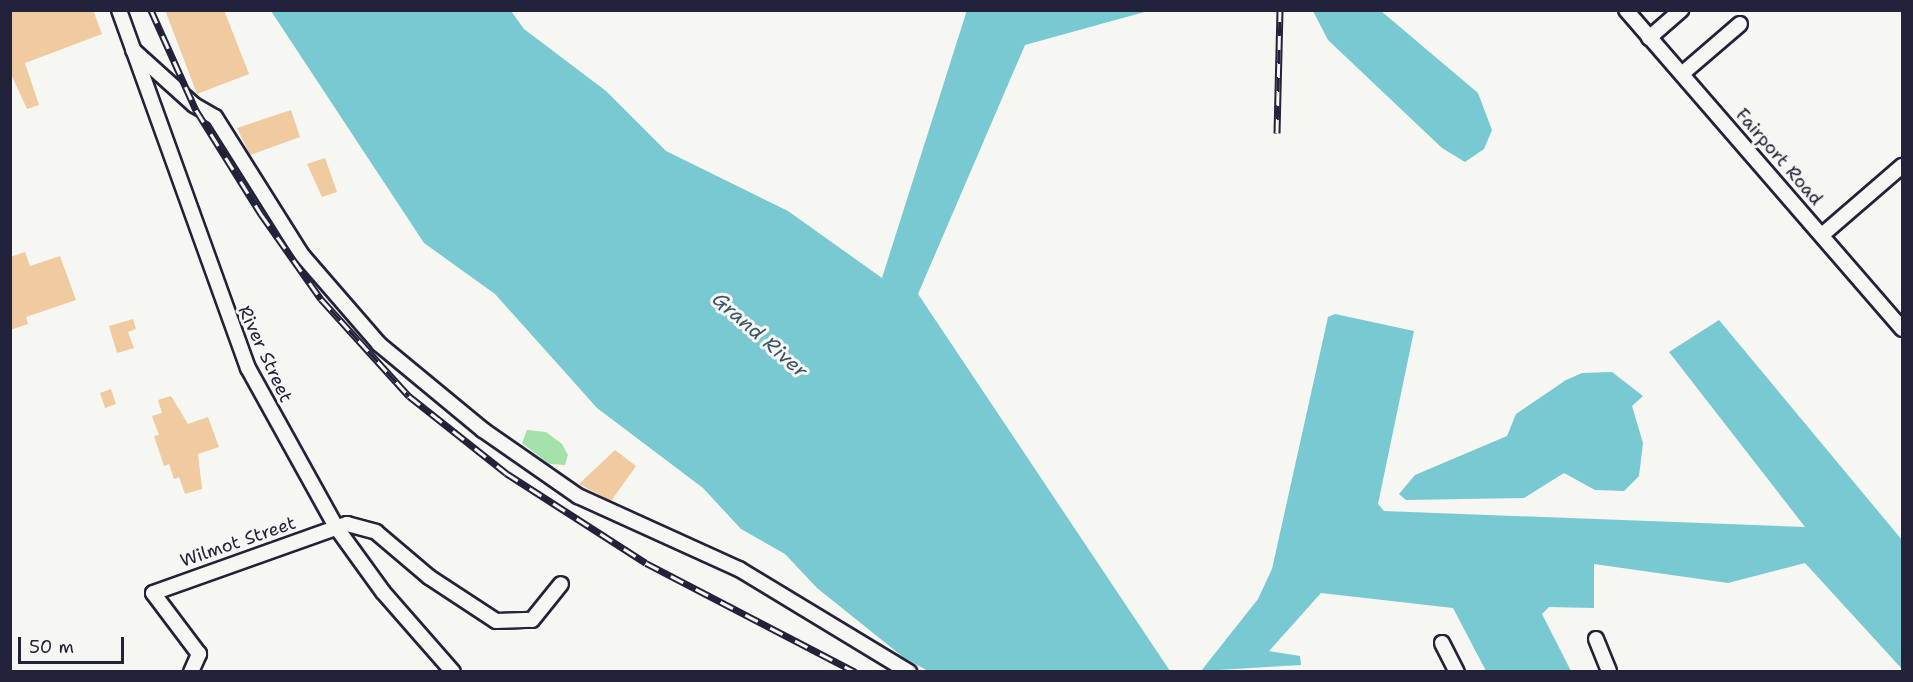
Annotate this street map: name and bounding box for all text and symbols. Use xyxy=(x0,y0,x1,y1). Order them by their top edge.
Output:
street label: Fairport Road xyxy=(1731,104,1827,210)
water label: Grand River xyxy=(707,287,813,383)
street label: River Street xyxy=(233,302,297,406)
street label: Wilmot Street xyxy=(177,512,299,572)
scale bar xyxy=(21,625,128,663)
text: 50 m xyxy=(29,635,74,659)

